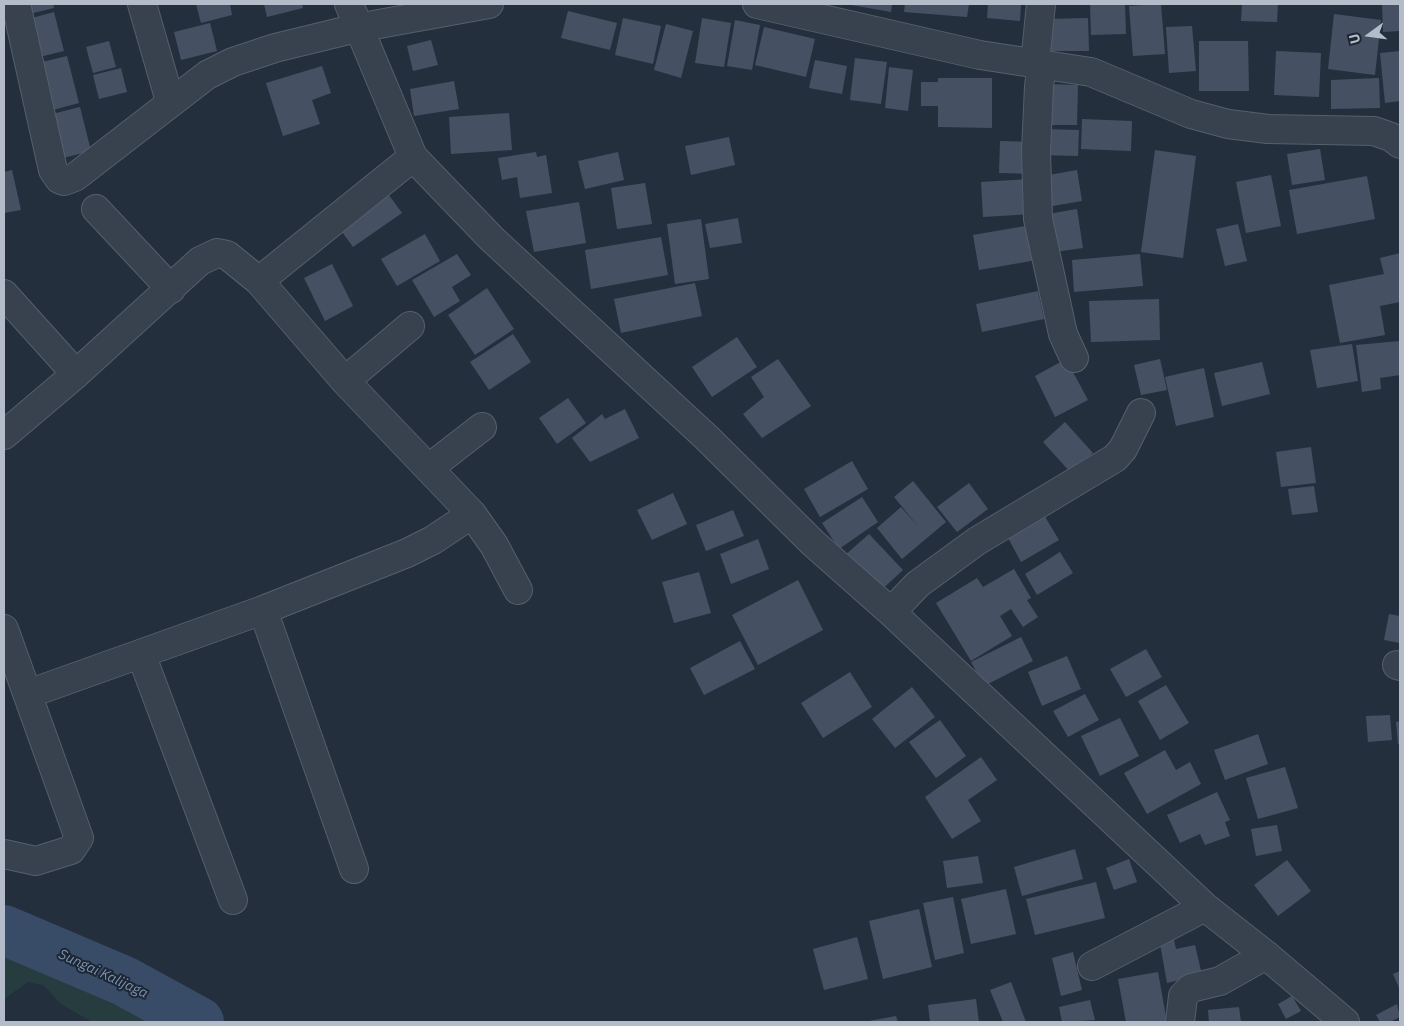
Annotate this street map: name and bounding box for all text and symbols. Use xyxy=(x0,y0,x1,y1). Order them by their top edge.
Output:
north arrow xyxy=(1344,10,1394,60)
text: U xyxy=(1345,32,1364,46)
water label: Sungai Kalijaga xyxy=(56,946,150,1002)

